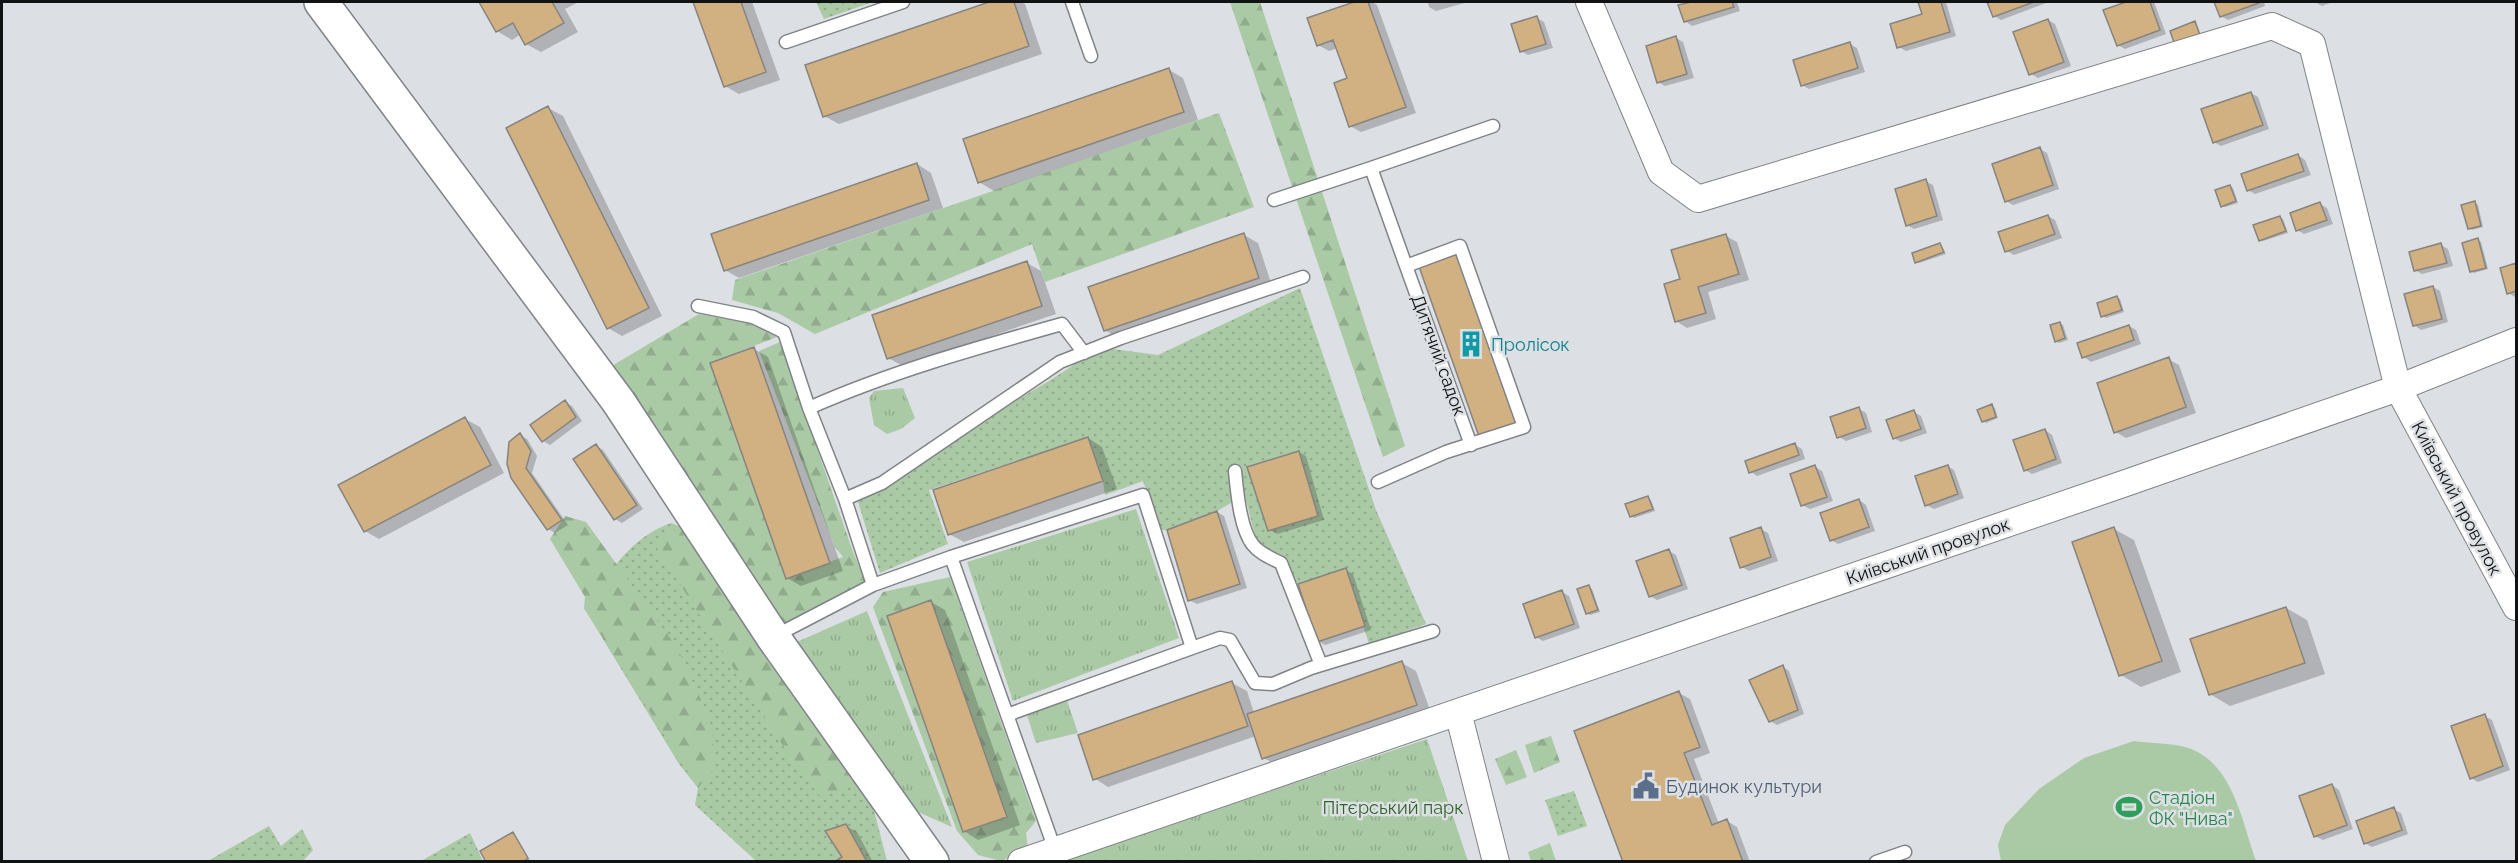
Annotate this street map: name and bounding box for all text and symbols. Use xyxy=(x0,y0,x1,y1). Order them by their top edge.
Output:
street label: Дитячий садок xyxy=(1407,292,1471,418)
building icon: Пролісок xyxy=(1456,329,1486,359)
place label: Пролісок xyxy=(1491,334,1570,355)
street label: Київський провулок xyxy=(2407,417,2507,579)
street label: Київський провулок xyxy=(1844,513,2012,589)
public building icon: Будинок культури xyxy=(1631,771,1661,801)
place label: Будинок культури xyxy=(1666,776,1822,797)
place label: Стадіон ФК "Нива" xyxy=(2149,787,2233,829)
sports icon: Стадіон ФК "Нива" xyxy=(2114,792,2144,822)
park label: Пітєрський парк xyxy=(1322,797,1464,818)

